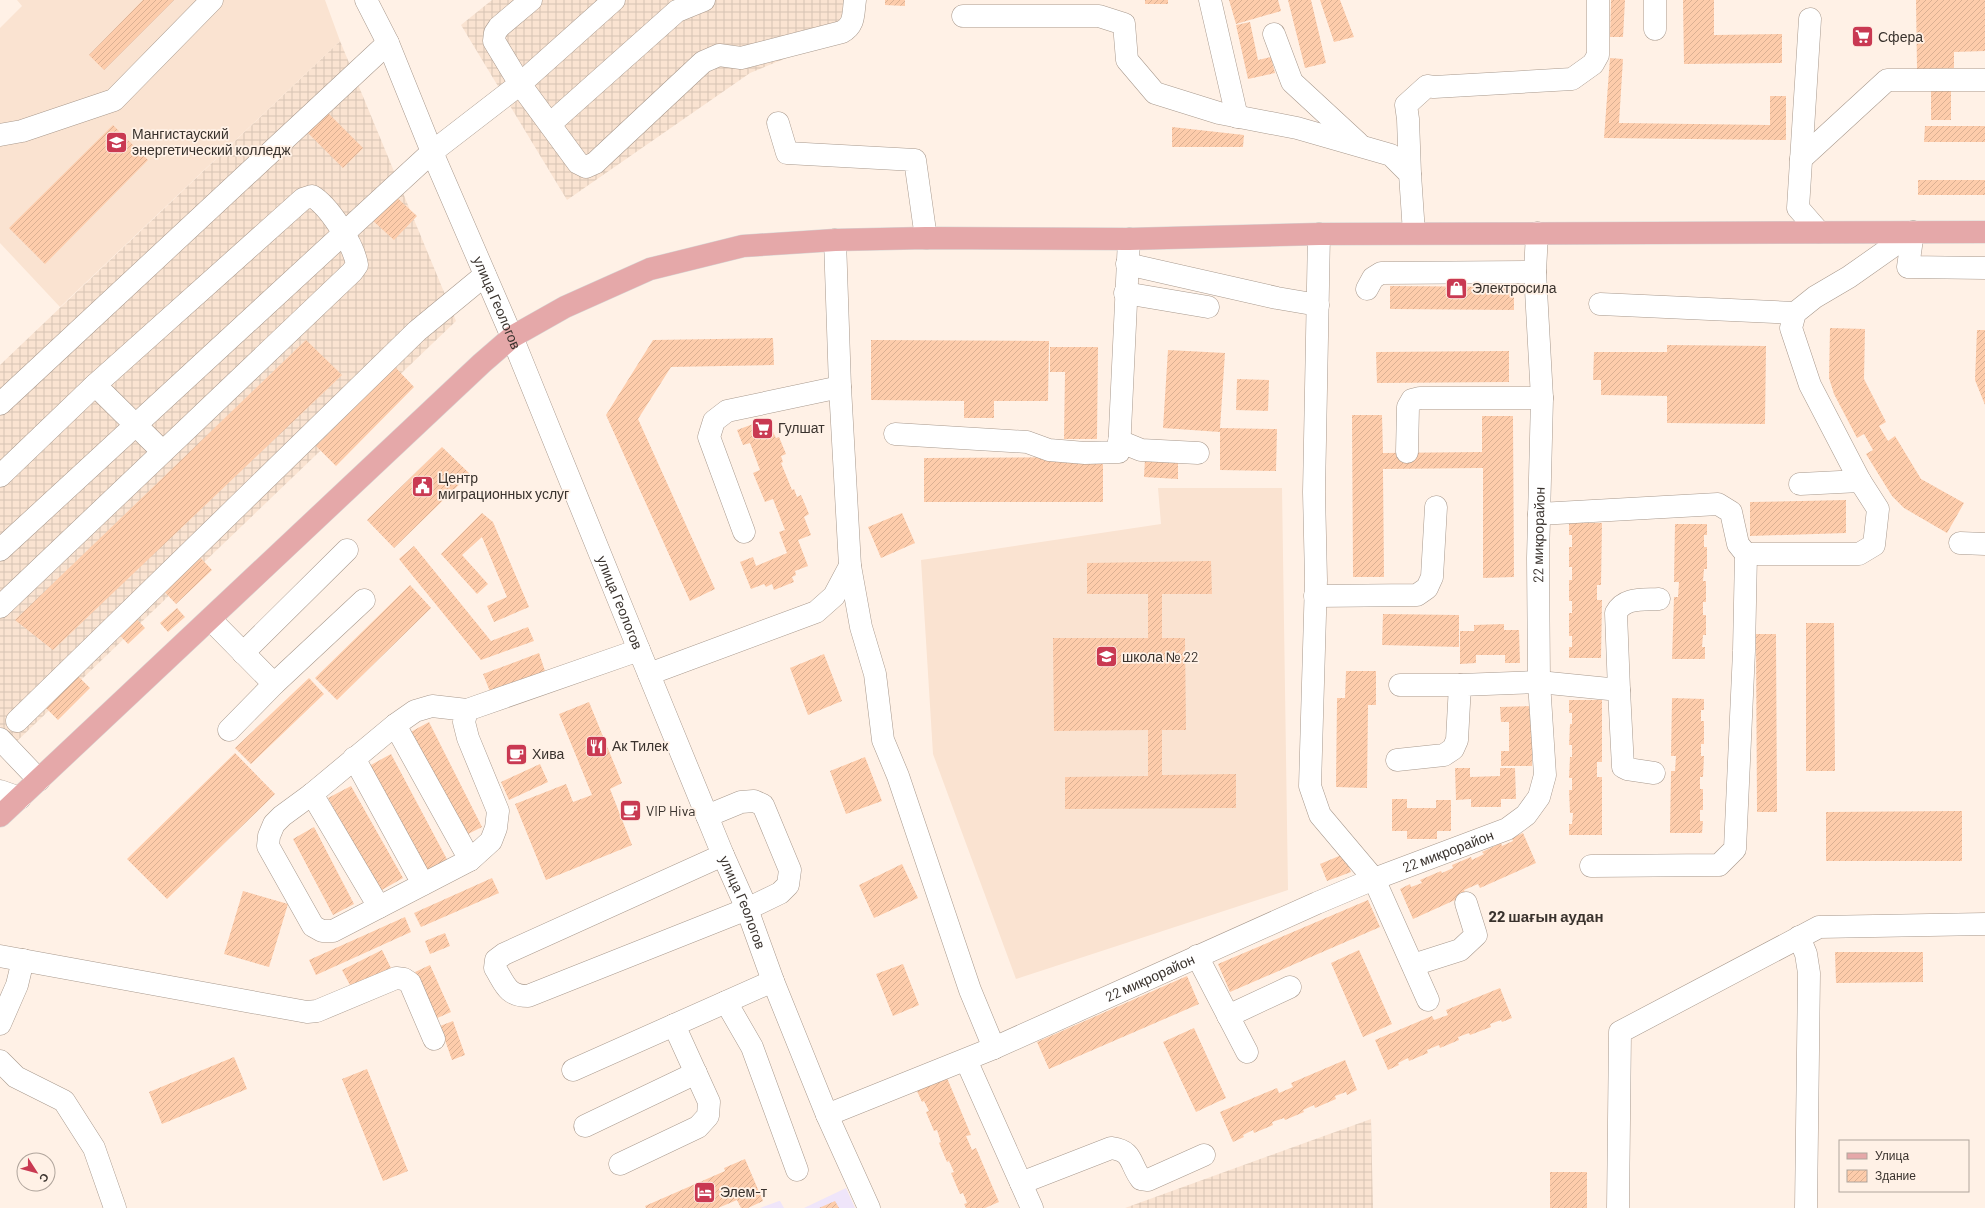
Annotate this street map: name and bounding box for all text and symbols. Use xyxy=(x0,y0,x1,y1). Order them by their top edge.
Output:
supermarket icon: Сфера xyxy=(1850,24,1876,50)
place label: Сфера xyxy=(1878,28,1923,45)
place label: Мангистауский энергетический колледж xyxy=(132,125,291,158)
school or university icon: Мангистауский энергетический колледж xyxy=(104,129,130,155)
street label: улица Геологов xyxy=(470,253,525,351)
shop icon: Электросила xyxy=(1444,275,1470,301)
place label: Электросила xyxy=(1472,279,1557,296)
supermarket icon: Гулшат xyxy=(749,415,775,441)
place label: Гулшат xyxy=(778,419,825,436)
place label: Центр миграционных услуг xyxy=(438,469,569,502)
public building icon: Центр миграционных услуг xyxy=(409,473,435,499)
street label: 22 микрорайон xyxy=(1529,487,1548,583)
street label: улица Геологов xyxy=(594,553,647,652)
school or university icon: школа № 22 xyxy=(1093,644,1119,670)
place label: школа № 22 xyxy=(1122,648,1199,665)
restaurant icon: Ак Тилек xyxy=(584,733,610,759)
place label: Ак Тилек xyxy=(612,737,669,754)
cafe icon: Хива xyxy=(504,741,530,767)
place label: Хива xyxy=(532,745,564,762)
cafe icon: VIP Hiva xyxy=(618,798,644,824)
place label: VIP Hiva xyxy=(646,802,695,819)
street label: 22 микрорайон xyxy=(1400,826,1496,876)
street label: улица Геологов xyxy=(716,853,770,951)
district label: 22 шағын аудан xyxy=(1489,907,1604,925)
street label: 22 микрорайон xyxy=(1103,950,1197,1005)
legend xyxy=(1839,1140,1969,1192)
text: Улица xyxy=(1875,1148,1909,1163)
north arrow xyxy=(16,1152,56,1192)
text: Здание xyxy=(1875,1168,1916,1183)
text: С xyxy=(37,1171,52,1185)
hotel icon: Элем-т xyxy=(692,1179,718,1205)
place label: Элем-т xyxy=(720,1183,768,1200)

